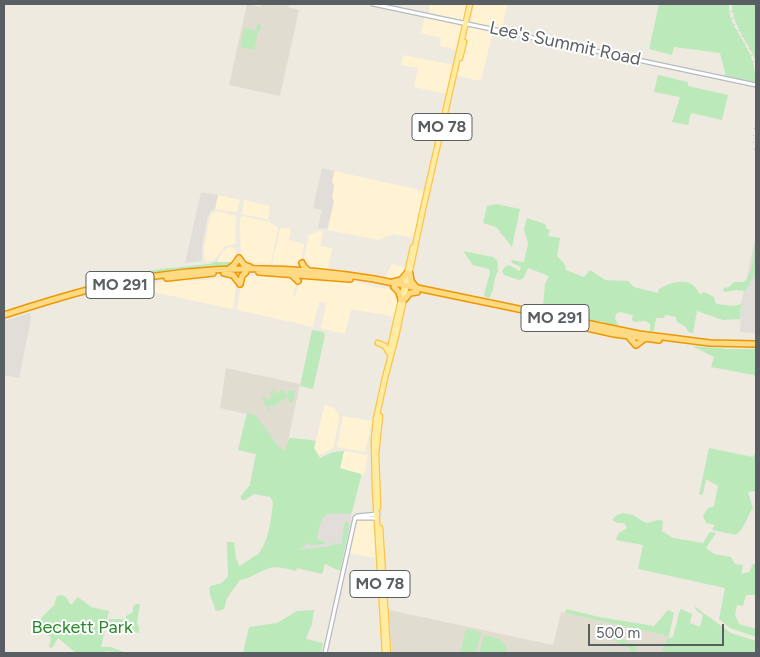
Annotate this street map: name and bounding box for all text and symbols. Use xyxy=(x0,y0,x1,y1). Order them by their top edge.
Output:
street label: Lee's Summit Road xyxy=(487,17,643,71)
road number: MO 78 xyxy=(412,114,472,140)
road number: MO 291 xyxy=(86,272,154,298)
road number: MO 291 xyxy=(521,304,589,332)
road number: MO 78 xyxy=(350,570,410,598)
scale bar xyxy=(590,614,726,646)
park label: Beckett Park xyxy=(31,617,133,639)
text: 500 m xyxy=(596,624,640,642)

